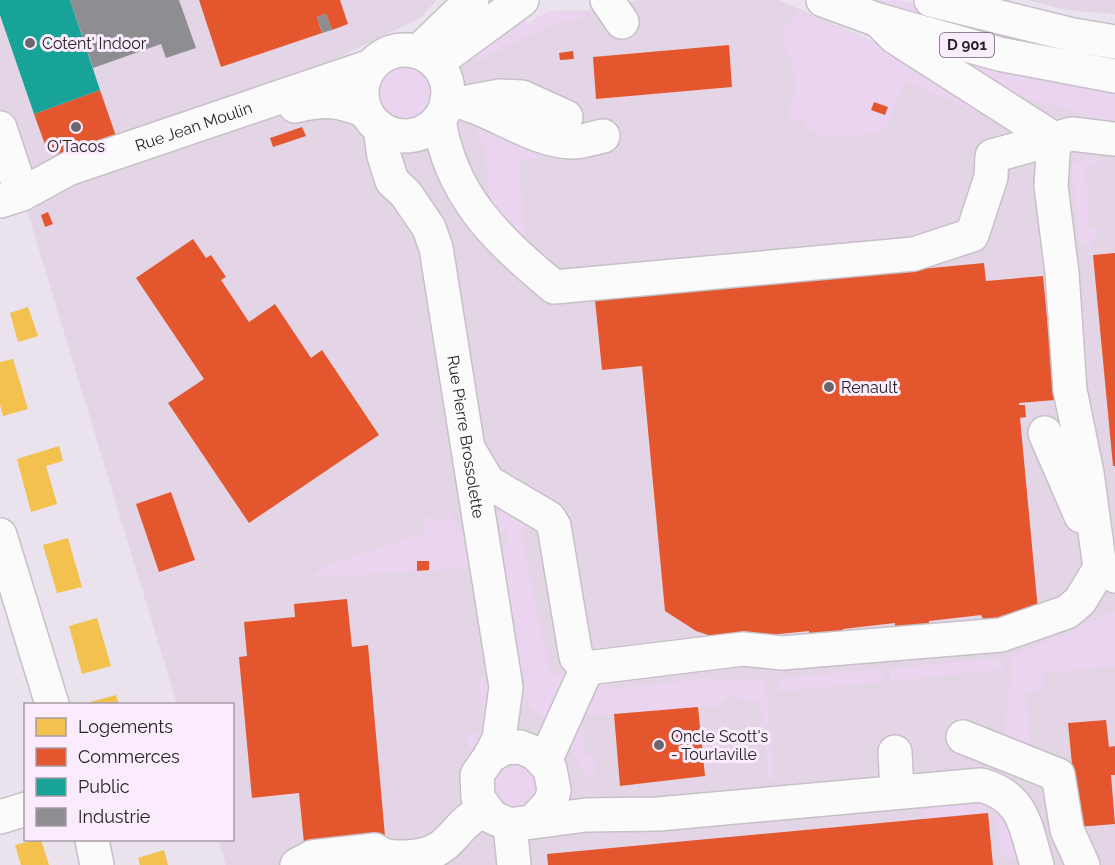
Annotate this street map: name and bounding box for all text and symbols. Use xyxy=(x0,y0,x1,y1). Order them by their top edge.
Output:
road number: D 901 xyxy=(940,33,994,57)
place label: Cotent' Indoor xyxy=(42,34,147,53)
marker: Cotent' Indoor xyxy=(23,36,37,50)
street label: Rue Jean Moulin xyxy=(133,98,254,155)
marker: O'Tacos xyxy=(69,120,83,134)
place label: O'Tacos xyxy=(47,137,105,156)
street label: Rue Pierre Brossolette xyxy=(444,354,488,520)
place label: Renault xyxy=(841,378,898,397)
marker: Renault xyxy=(822,380,836,394)
legend xyxy=(24,703,234,841)
text: Logements xyxy=(78,716,173,737)
place label: Oncle Scott's - Tourlaville xyxy=(671,727,768,764)
marker: Oncle Scott's - Tourlaville xyxy=(652,738,666,752)
text: Commerces xyxy=(78,746,180,767)
text: Public xyxy=(78,776,130,797)
text: Industrie xyxy=(78,806,151,827)

